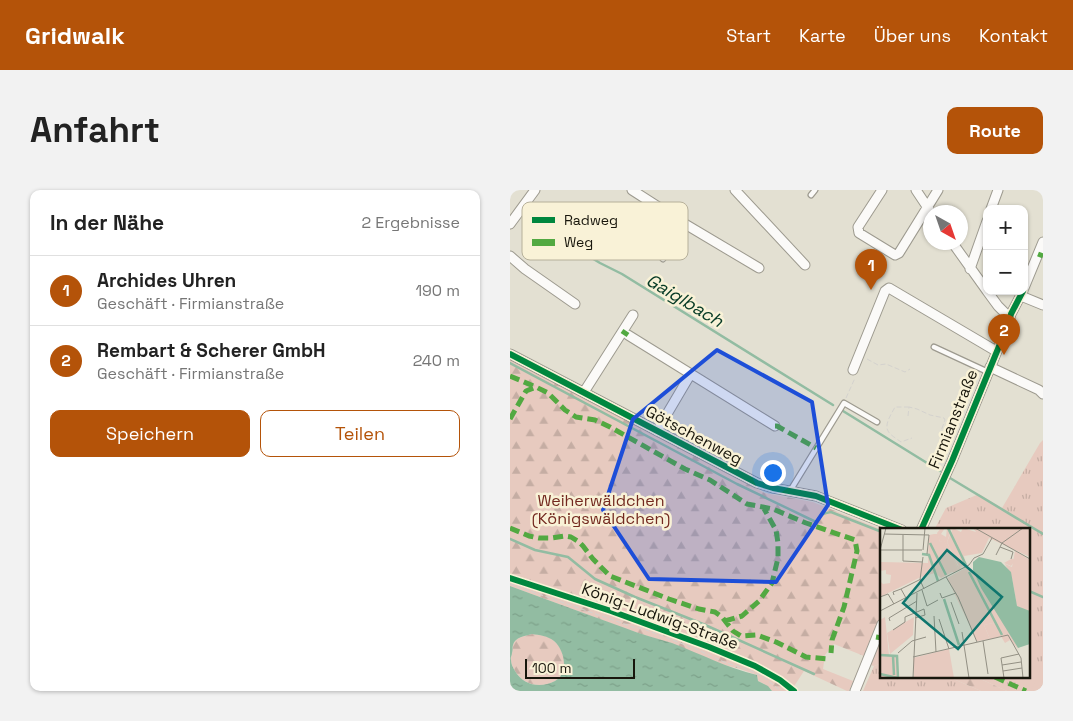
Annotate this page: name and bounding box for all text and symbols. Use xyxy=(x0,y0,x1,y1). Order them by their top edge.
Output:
text: Gridwalk xyxy=(25,20,125,51)
text: Start xyxy=(726,24,771,47)
text: Karte xyxy=(799,24,846,47)
text: Über uns xyxy=(874,24,951,47)
text: Kontakt xyxy=(979,24,1048,47)
button: Route xyxy=(947,107,1043,154)
text: Anfahrt xyxy=(30,108,160,152)
legend xyxy=(522,202,688,260)
north arrow xyxy=(923,205,968,250)
map controls xyxy=(983,205,1028,295)
button: + xyxy=(983,205,1028,250)
text: In der Nähe xyxy=(50,209,164,236)
text: Radweg xyxy=(564,211,618,229)
text: 2 Ergebnisse xyxy=(361,212,460,233)
text: Weg xyxy=(564,233,593,251)
pin: 1 xyxy=(855,249,887,290)
button: − xyxy=(983,250,1028,295)
text: Archides Uhren xyxy=(97,268,236,293)
water label: Gaiglbach xyxy=(642,268,729,333)
text: 1 xyxy=(62,280,70,301)
text: 190 m xyxy=(415,280,460,301)
text: Geschäft · Firmianstraße xyxy=(97,293,284,314)
pin: 2 xyxy=(988,314,1020,355)
text: Rembart & Scherer GmbH xyxy=(97,338,326,363)
text: 2 xyxy=(61,350,71,371)
text: 240 m xyxy=(413,350,460,371)
text: Geschäft · Firmianstraße xyxy=(97,363,284,384)
street label: Firmianstraße xyxy=(924,366,982,472)
street label: Götschenweg xyxy=(642,401,746,469)
button: Speichern xyxy=(50,410,250,457)
button: Teilen xyxy=(260,410,460,457)
your location xyxy=(760,460,786,486)
park label: Weiherwäldchen (Königswäldchen) xyxy=(532,490,670,529)
inset map xyxy=(880,528,1030,678)
street label: König-Ludwig-Straße xyxy=(579,578,741,654)
scale bar xyxy=(525,656,635,679)
text: 100 m xyxy=(532,659,571,677)

